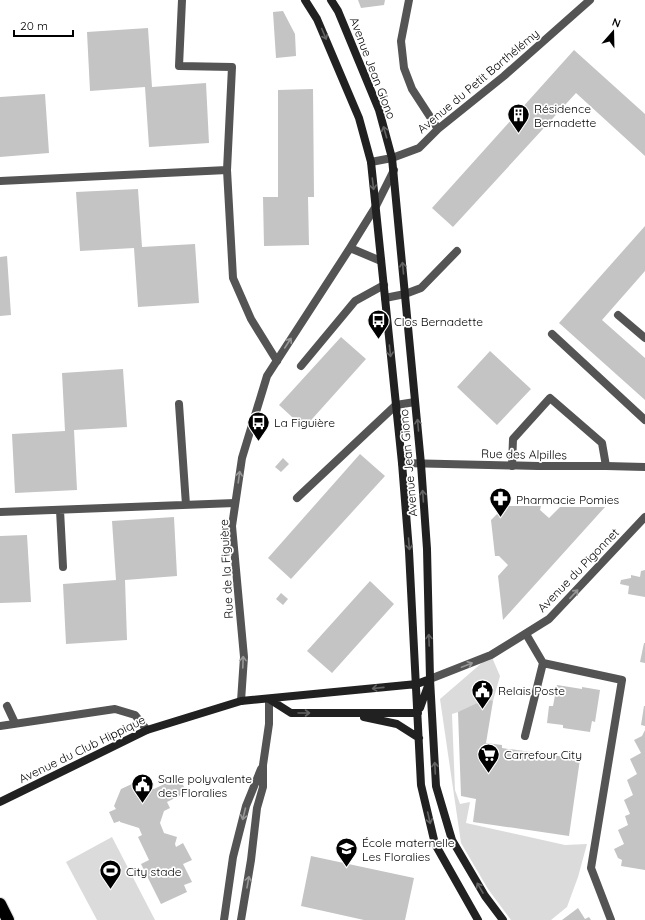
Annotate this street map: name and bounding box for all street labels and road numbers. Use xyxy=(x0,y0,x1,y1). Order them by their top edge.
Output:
street label: Avenue Jean Giono xyxy=(347,15,399,121)
street label: Avenue du Petit Barthélémy xyxy=(414,26,542,136)
street label: Avenue Jean Giono xyxy=(396,409,420,517)
street label: Rue des Alpilles xyxy=(481,446,567,462)
street label: Rue de la Figuière xyxy=(216,519,236,619)
street label: Avenue du Pigonnet xyxy=(534,525,622,615)
street label: Avenue du Club Hippique xyxy=(16,712,148,786)

